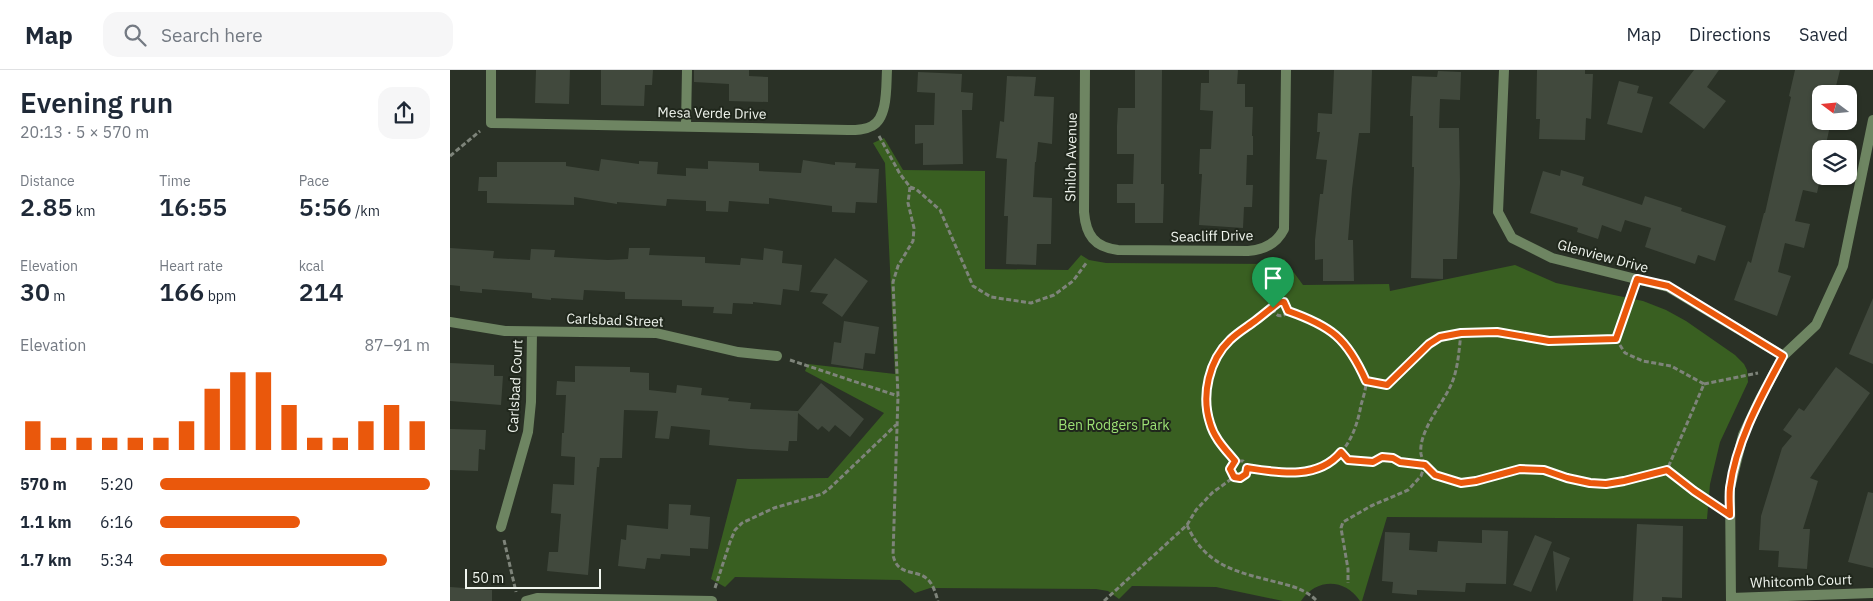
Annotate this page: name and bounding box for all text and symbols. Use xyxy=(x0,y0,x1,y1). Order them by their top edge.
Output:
search box xyxy=(103,12,453,57)
text: Map xyxy=(25,19,73,51)
icon: search xyxy=(121,21,149,49)
text: Search here xyxy=(161,23,263,47)
text: Map xyxy=(1626,23,1661,46)
text: Directions xyxy=(1689,23,1771,46)
text: Saved xyxy=(1799,23,1848,46)
text: Evening run xyxy=(20,84,173,121)
north arrow xyxy=(1812,85,1858,130)
map controls xyxy=(1812,85,1857,185)
button: share xyxy=(378,87,430,139)
street label: Mesa Verde Drive xyxy=(657,103,767,123)
street label: Shiloh Avenue xyxy=(1061,112,1081,202)
text: 20:13 · 5 × 570 m xyxy=(20,122,149,142)
button: layers xyxy=(1812,140,1857,185)
text: Distance xyxy=(20,172,75,190)
text: Time xyxy=(159,172,191,190)
text: Pace xyxy=(299,172,329,190)
text: 2.85 xyxy=(20,190,72,223)
text: 16:55 xyxy=(159,190,227,223)
text: 5:56 xyxy=(299,190,352,223)
text: km xyxy=(72,202,95,220)
text: /km xyxy=(352,202,380,220)
street label: Seacliff Drive xyxy=(1171,226,1254,246)
street label: Glenview Drive xyxy=(1555,235,1651,277)
text: Elevation xyxy=(20,257,78,275)
text: Heart rate xyxy=(159,257,223,275)
text: kcal xyxy=(299,257,324,275)
pin xyxy=(1252,257,1294,308)
icon: arrive xyxy=(1259,264,1287,292)
text: 30 xyxy=(20,275,50,308)
text: 166 xyxy=(159,275,204,308)
text: 214 xyxy=(299,275,344,308)
text: m xyxy=(50,287,66,305)
text: bpm xyxy=(204,287,236,305)
street label: Carlsbad Street xyxy=(566,309,664,331)
text: Elevation xyxy=(20,335,86,355)
text: 87–91 m xyxy=(364,335,430,355)
street label: Carlsbad Court xyxy=(504,339,526,433)
park label: Ben Rodgers Park xyxy=(1058,416,1170,434)
text: 570 m xyxy=(20,474,67,494)
text: 5:20 xyxy=(100,474,133,494)
text: 1.1 km xyxy=(20,512,71,532)
text: 6:16 xyxy=(100,512,133,532)
text: 1.7 km xyxy=(20,550,71,570)
text: 5:34 xyxy=(100,550,133,570)
scale bar xyxy=(465,566,601,589)
text: 50 m xyxy=(472,569,504,587)
street label: Whitcomb Court xyxy=(1750,570,1852,592)

